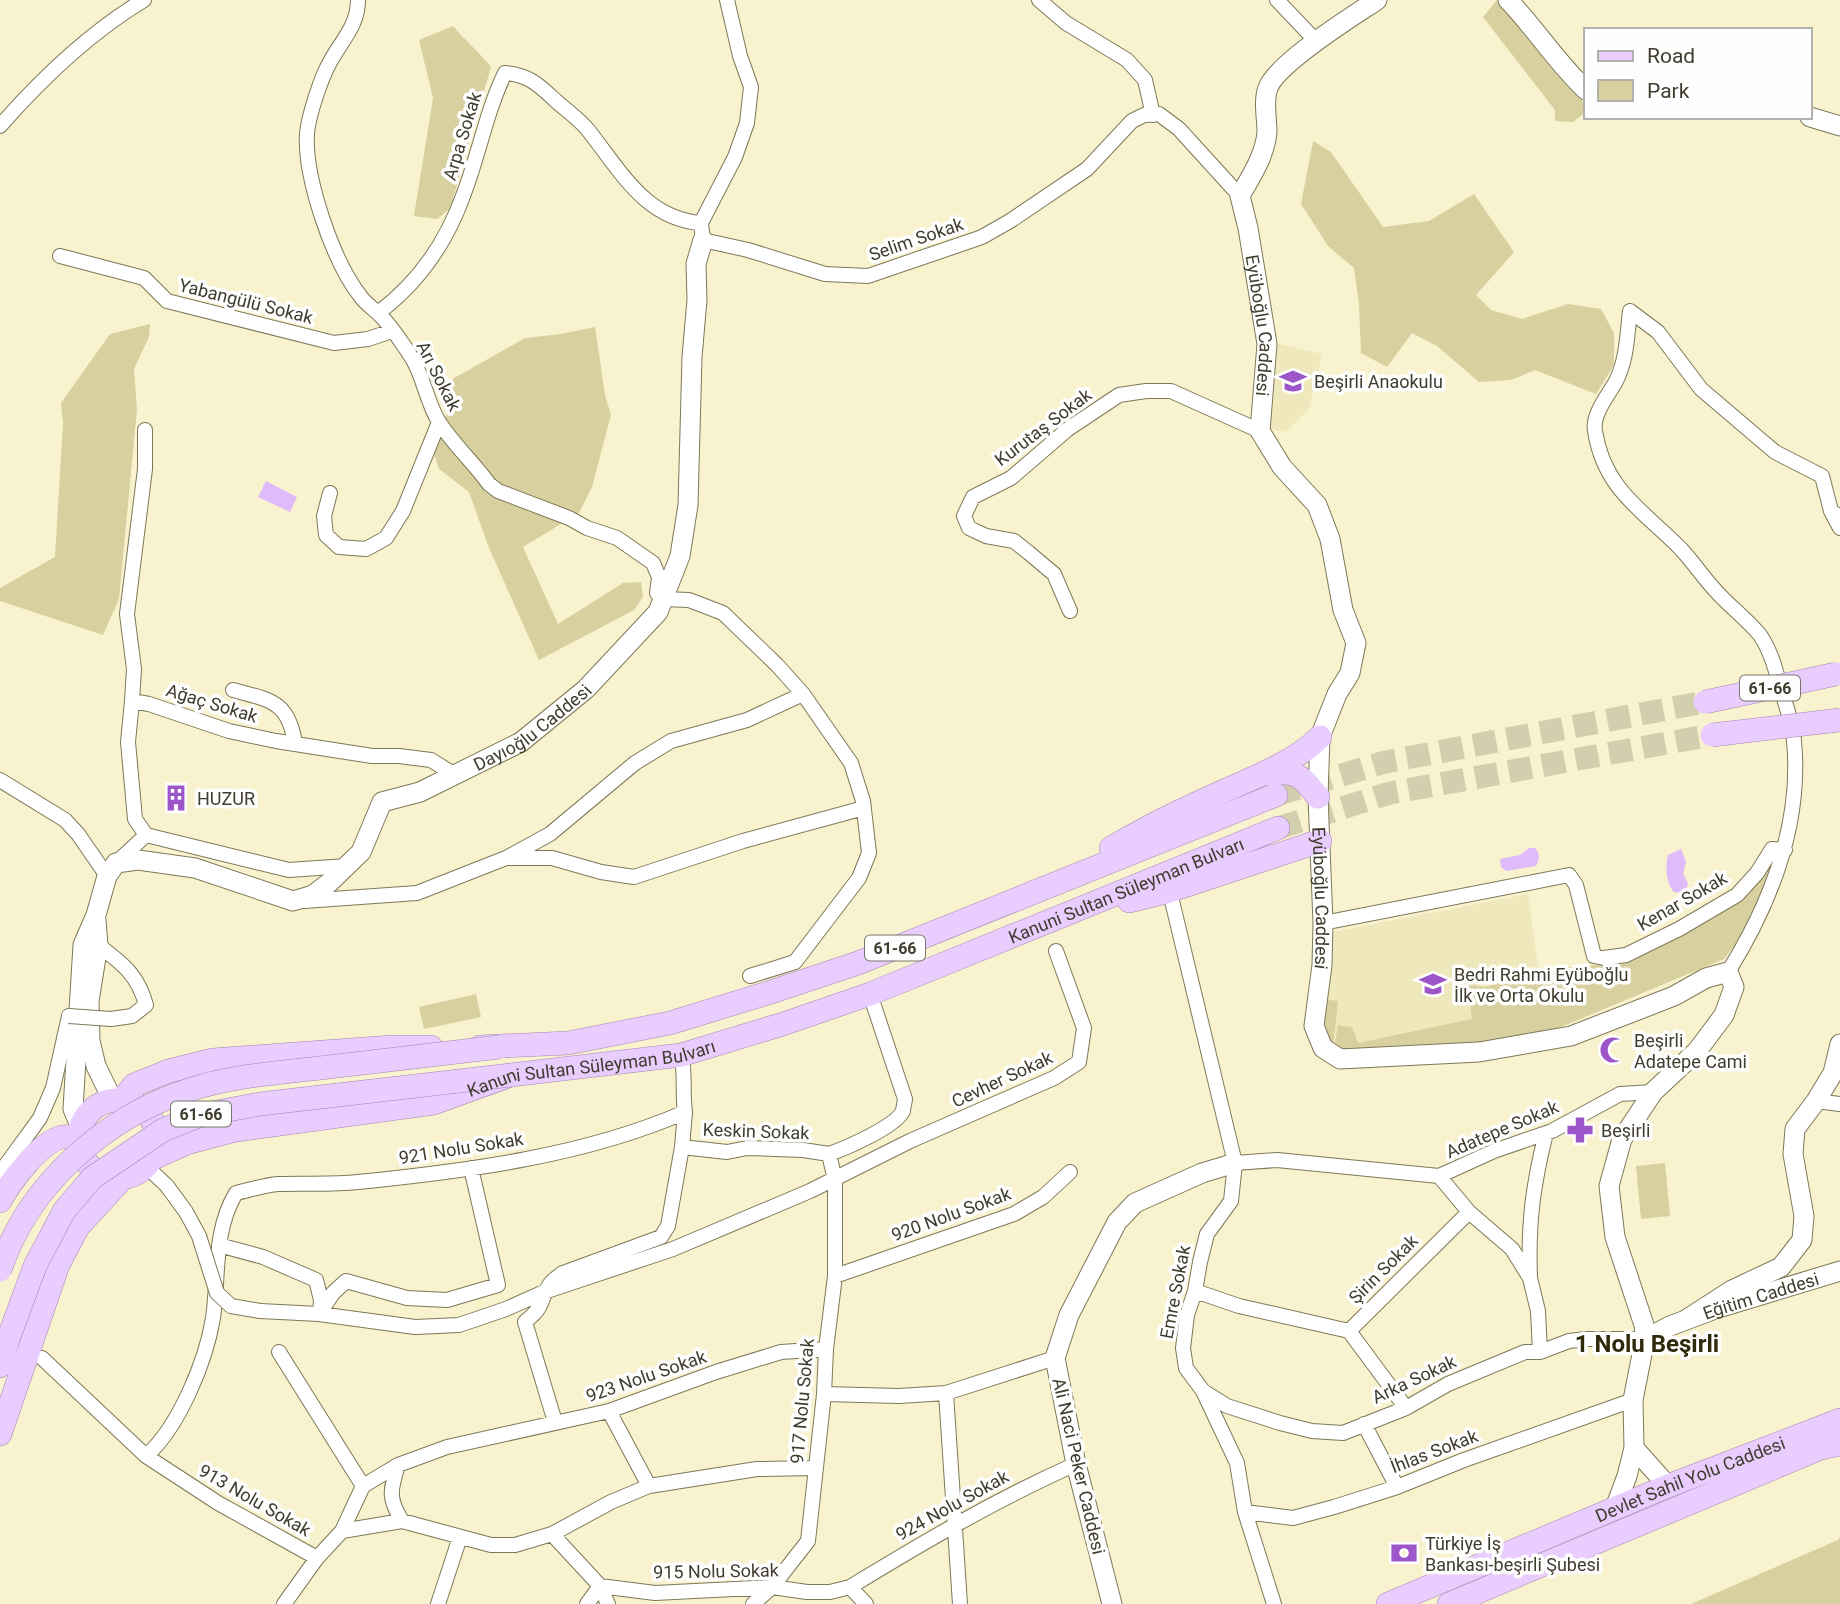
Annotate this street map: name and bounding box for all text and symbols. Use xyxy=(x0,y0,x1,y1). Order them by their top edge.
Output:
legend xyxy=(1584,28,1812,119)
text: Road xyxy=(1647,44,1695,68)
text: Park xyxy=(1647,79,1690,103)
street label: Arpa Sokak xyxy=(439,88,486,183)
street label: Selim Sokak xyxy=(866,213,967,265)
street label: Eyüboğlu Caddesi xyxy=(1242,253,1278,397)
street label: Yabangülü Sokak xyxy=(177,274,316,328)
street label: Arı Sokak xyxy=(412,337,466,415)
school or university icon: Beşirli Anaokulu xyxy=(1278,366,1308,396)
place label: Beşirli Anaokulu xyxy=(1314,371,1443,392)
street label: Kurutaş Sokak xyxy=(991,383,1096,470)
road number: 61-66 xyxy=(1740,676,1800,701)
street label: Ağaç Sokak xyxy=(164,679,261,727)
street label: Dayıoğlu Caddesi xyxy=(470,680,596,775)
building icon: HUZUR xyxy=(161,783,191,813)
place label: HUZUR xyxy=(197,788,255,809)
street label: Eyüboğlu Caddesi xyxy=(1309,826,1334,971)
street label: Kanuni Sultan Süleyman Bulvarı xyxy=(1005,833,1247,947)
street label: Kenar Sokak xyxy=(1633,866,1731,935)
road number: 61-66 xyxy=(865,936,925,960)
place label: Bedri Rahmi Eyüboğlu İlk ve Orta Okulu xyxy=(1454,964,1629,1006)
school or university icon: Bedri Rahmi Eyüboğlu İlk ve Orta Okulu xyxy=(1418,969,1448,999)
place label: Beşirli Adatepe Cami xyxy=(1634,1030,1747,1072)
street label: Kanuni Sultan Süleyman Bulvarı xyxy=(464,1035,718,1101)
mosque icon: Beşirli Adatepe Cami xyxy=(1598,1035,1628,1065)
street label: Cevher Sokak xyxy=(948,1046,1057,1112)
street label: Adatepe Sokak xyxy=(1443,1096,1562,1162)
road number: 61-66 xyxy=(171,1102,231,1126)
pharmacy icon: Beşirli xyxy=(1565,1115,1595,1145)
street label: Keskin Sokak xyxy=(702,1119,811,1143)
place label: Beşirli xyxy=(1601,1120,1650,1141)
street label: 921 Nolu Sokak xyxy=(397,1128,526,1168)
street label: 920 Nolu Sokak xyxy=(888,1182,1014,1245)
street label: Şirin Sokak xyxy=(1344,1230,1422,1308)
street label: Emre Sokak xyxy=(1156,1243,1195,1341)
street label: Eğitim Caddesi xyxy=(1700,1268,1821,1323)
district label: 1 Nolu Beşirli xyxy=(1575,1330,1719,1358)
street label: 917 Nolu Sokak xyxy=(786,1337,818,1465)
street label: 923 Nolu Sokak xyxy=(583,1345,710,1406)
street label: Arka Sokak xyxy=(1369,1350,1460,1408)
street label: Ali Naci Peker Caddesi xyxy=(1048,1376,1110,1556)
street label: İhlas Sokak xyxy=(1387,1424,1481,1477)
street label: Devlet Sahil Yolu Caddesi xyxy=(1592,1432,1788,1526)
street label: 913 Nolu Sokak xyxy=(195,1459,315,1541)
street label: 924 Nolu Sokak xyxy=(892,1465,1013,1545)
place label: Türkiye İş Bankası-beşirli Şubesi xyxy=(1425,1533,1600,1575)
bank icon: Türkiye İş Bankası-beşirli Şubesi xyxy=(1389,1538,1419,1568)
street label: 915 Nolu Sokak xyxy=(653,1559,780,1583)

